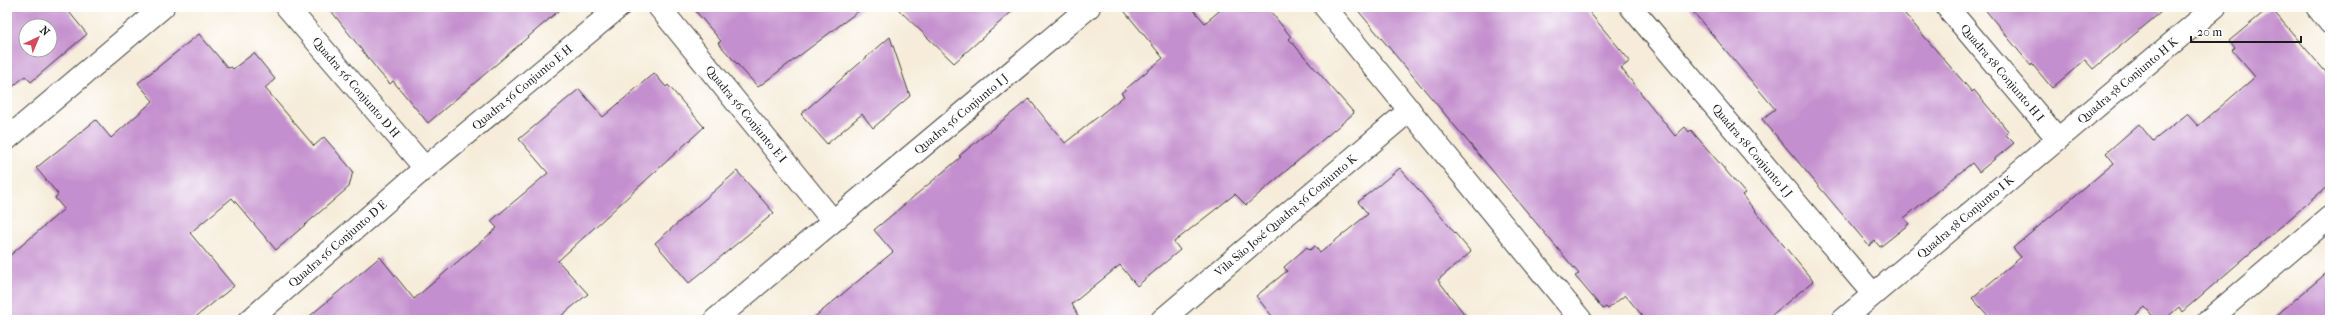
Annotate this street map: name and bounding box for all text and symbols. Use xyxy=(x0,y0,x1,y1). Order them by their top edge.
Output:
north arrow xyxy=(18,18,58,58)
scale bar xyxy=(2191,18,2301,44)
street label: Quadra 58 Conjunto H I xyxy=(1957,21,2047,125)
text: N xyxy=(37,24,53,39)
text: 20 m xyxy=(2197,25,2222,39)
street label: Quadra 56 Conjunto D H xyxy=(309,34,403,141)
street label: Quadra 58 Conjunto H K xyxy=(2075,34,2182,127)
street label: Quadra 56 Conjunto E H xyxy=(469,42,575,133)
street label: Quadra 56 Conjunto E I xyxy=(702,63,790,166)
street label: Quadra 56 Conjunto I J xyxy=(911,70,1011,157)
street label: Quadra 58 Conjunto I J xyxy=(1709,101,1796,201)
street label: Vila São José Quadra 56 Conjunto K xyxy=(1211,150,1360,280)
street label: Quadra 58 Conjunto I K xyxy=(1914,172,2018,262)
street label: Quadra 56 Conjunto D E xyxy=(286,197,390,290)

